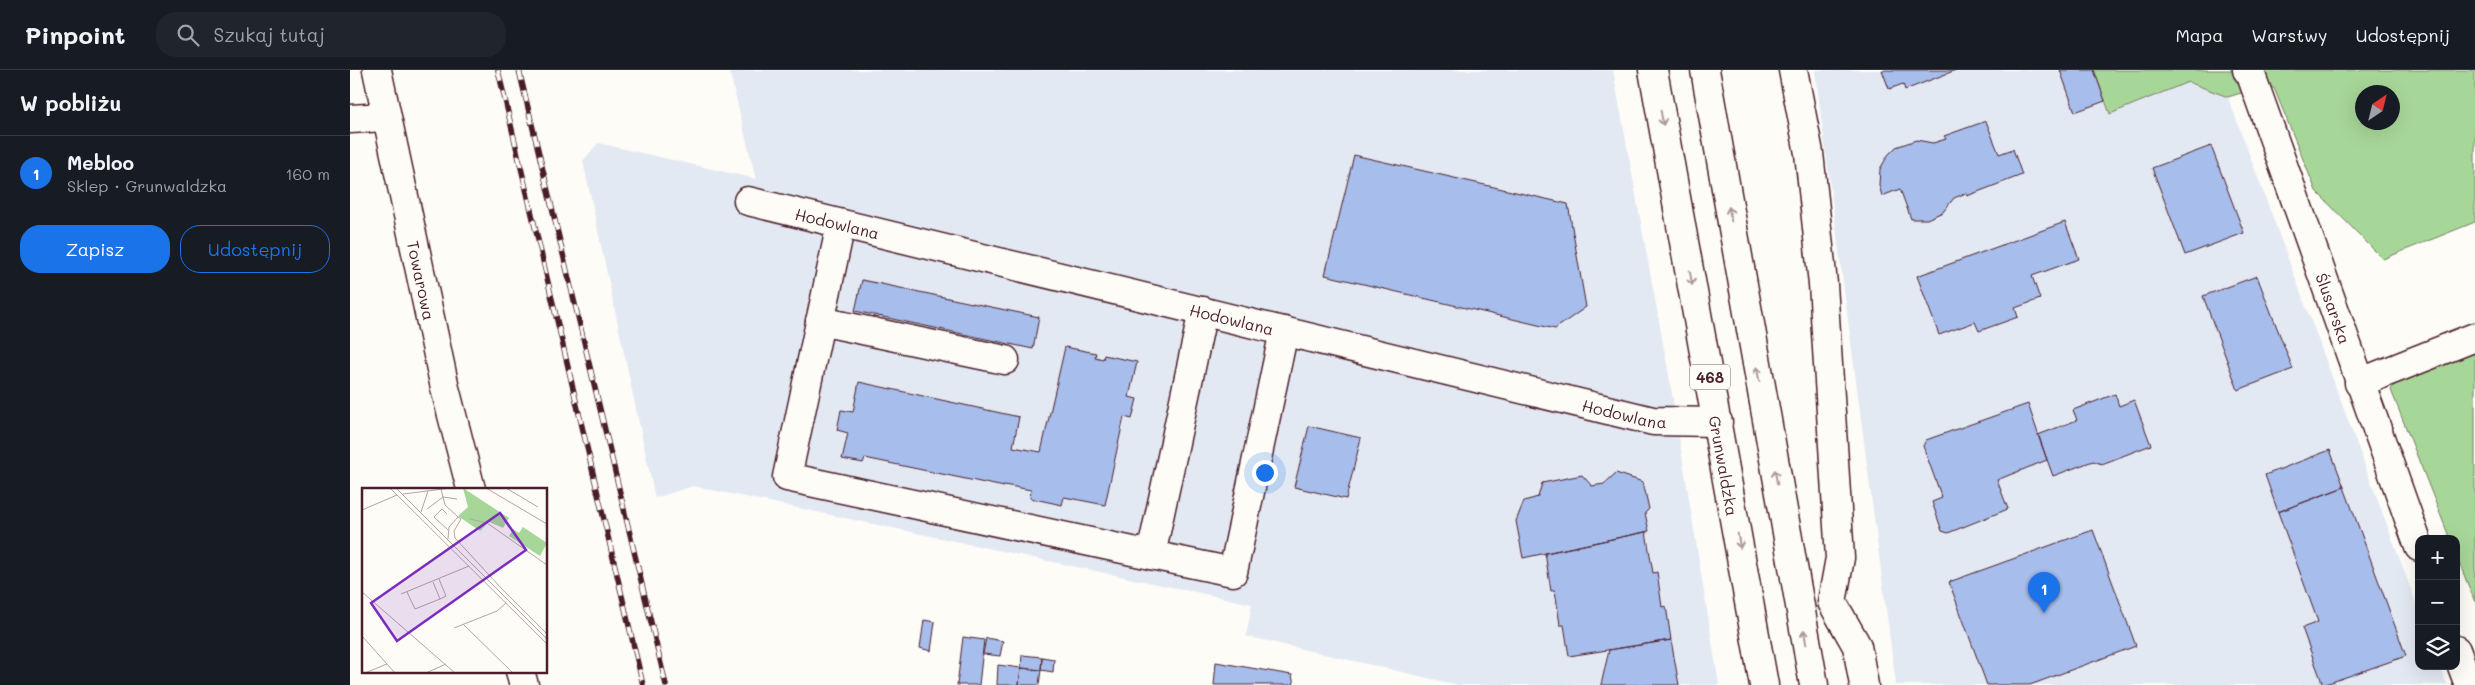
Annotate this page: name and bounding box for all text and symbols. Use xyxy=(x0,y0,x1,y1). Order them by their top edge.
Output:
search box xyxy=(156,12,506,57)
text: Pinpoint xyxy=(25,19,126,50)
icon: search xyxy=(174,21,202,49)
text: Szukaj tutaj xyxy=(214,22,325,47)
text: Mapa xyxy=(2175,23,2223,47)
text: Warstwy xyxy=(2251,23,2327,47)
text: Udostępnij xyxy=(2355,23,2450,47)
north arrow xyxy=(2355,85,2400,130)
text: W pobliżu xyxy=(20,89,121,116)
one-way arrow xyxy=(1657,110,1667,126)
text: Mebloo xyxy=(67,150,134,175)
text: 1 xyxy=(32,163,40,184)
text: 160 m xyxy=(285,163,330,184)
text: Sklep · Grunwaldzka xyxy=(67,175,227,196)
street label: Hodowlana xyxy=(793,202,882,243)
one-way arrow xyxy=(1725,206,1735,222)
button: Zapisz xyxy=(20,225,170,273)
button: Udostępnij xyxy=(180,225,330,273)
street label: Towarowa xyxy=(403,239,441,322)
one-way arrow xyxy=(1687,269,1697,285)
street label: Ślusarska xyxy=(2312,270,2356,347)
street label: Hodowlana xyxy=(1188,298,1276,339)
road number: 468 xyxy=(1690,364,1730,390)
one-way arrow xyxy=(1753,367,1763,383)
street label: Hodowlana xyxy=(1580,394,1667,432)
street label: Grunwaldzka xyxy=(1705,414,1744,517)
your location xyxy=(1252,460,1278,486)
one-way arrow xyxy=(1771,470,1781,486)
inset map xyxy=(362,488,548,672)
one-way arrow xyxy=(1734,533,1744,549)
map controls xyxy=(2415,535,2460,670)
button: + xyxy=(2415,535,2460,580)
pin: 1 xyxy=(2028,572,2060,613)
button: − xyxy=(2415,580,2460,625)
button: layers xyxy=(2415,625,2460,670)
one-way arrow xyxy=(1800,629,1810,645)

